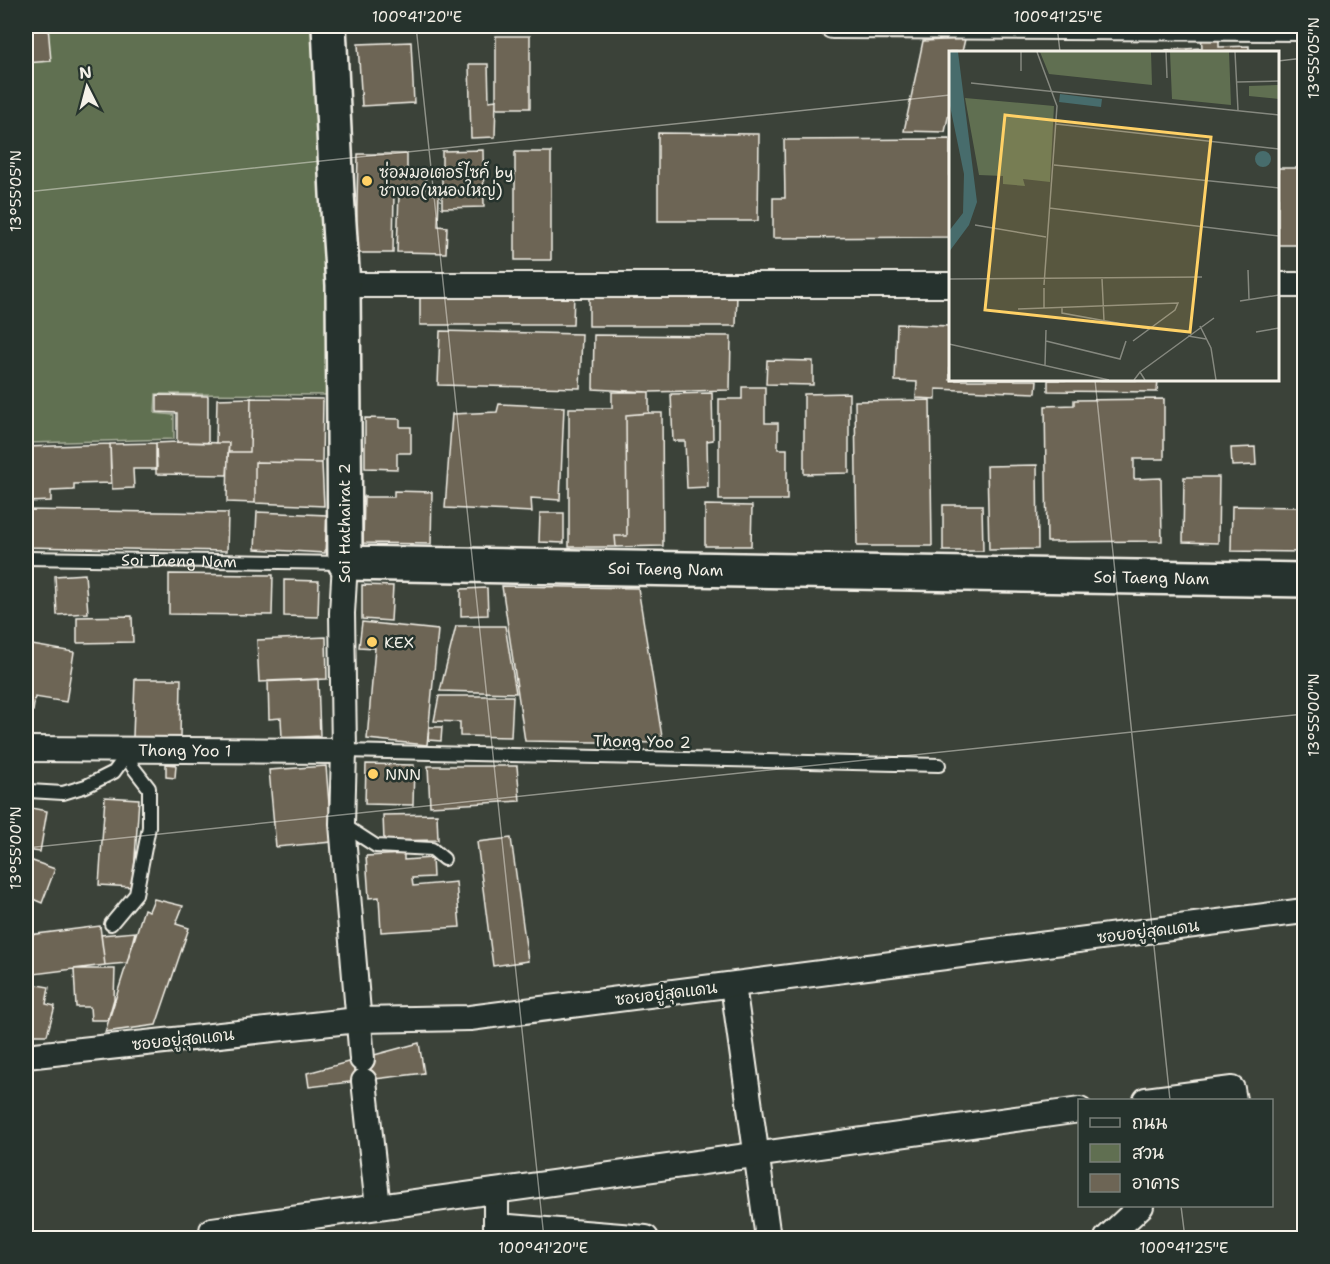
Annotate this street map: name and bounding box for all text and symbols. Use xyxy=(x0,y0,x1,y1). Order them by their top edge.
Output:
text: 100°41'20"E xyxy=(372,7,462,27)
text: 100°41'25"E xyxy=(1014,7,1102,27)
text: 13°55'05"N xyxy=(1304,17,1324,99)
inset map xyxy=(949,51,1279,381)
north arrow xyxy=(57,57,117,117)
text: N xyxy=(78,61,93,84)
text: 13°55'05"N xyxy=(6,150,26,232)
place label: ซ่อมมอเตอร์ไซค์ by ช่างเอ(หนองใหญ่) xyxy=(379,161,513,201)
marker: ซ่อมมอเตอร์ไซค์ by ช่างเอ(หนองใหญ่) xyxy=(360,174,374,188)
street label: Soi Hathairat 2 xyxy=(334,463,355,583)
street label: Soi Taeng Nam xyxy=(121,549,237,572)
street label: Soi Taeng Nam xyxy=(608,558,724,581)
street label: Soi Taeng Nam xyxy=(1093,566,1210,589)
place label: KEX xyxy=(384,632,414,653)
marker: KEX xyxy=(365,635,379,649)
text: 13°55'00"N xyxy=(1304,673,1324,757)
street label: Thong Yoo 2 xyxy=(593,730,691,753)
street label: Thong Yoo 1 xyxy=(138,740,232,761)
place label: NNN xyxy=(385,764,421,785)
marker: NNN xyxy=(366,767,380,781)
text: 13°55'00"N xyxy=(6,806,26,890)
street label: ซอยอยู่สุดแดน xyxy=(1096,914,1201,950)
street label: ซอยอยู่สุดแดน xyxy=(614,976,719,1012)
street label: ซอยอยู่สุดแดน xyxy=(131,1023,236,1057)
legend xyxy=(1078,1099,1273,1207)
text: ถนน xyxy=(1132,1111,1167,1135)
text: สวน xyxy=(1132,1141,1164,1165)
text: อาคาร xyxy=(1132,1171,1180,1195)
text: 100°41'20"E xyxy=(498,1238,588,1258)
text: 100°41'25"E xyxy=(1140,1238,1228,1258)

